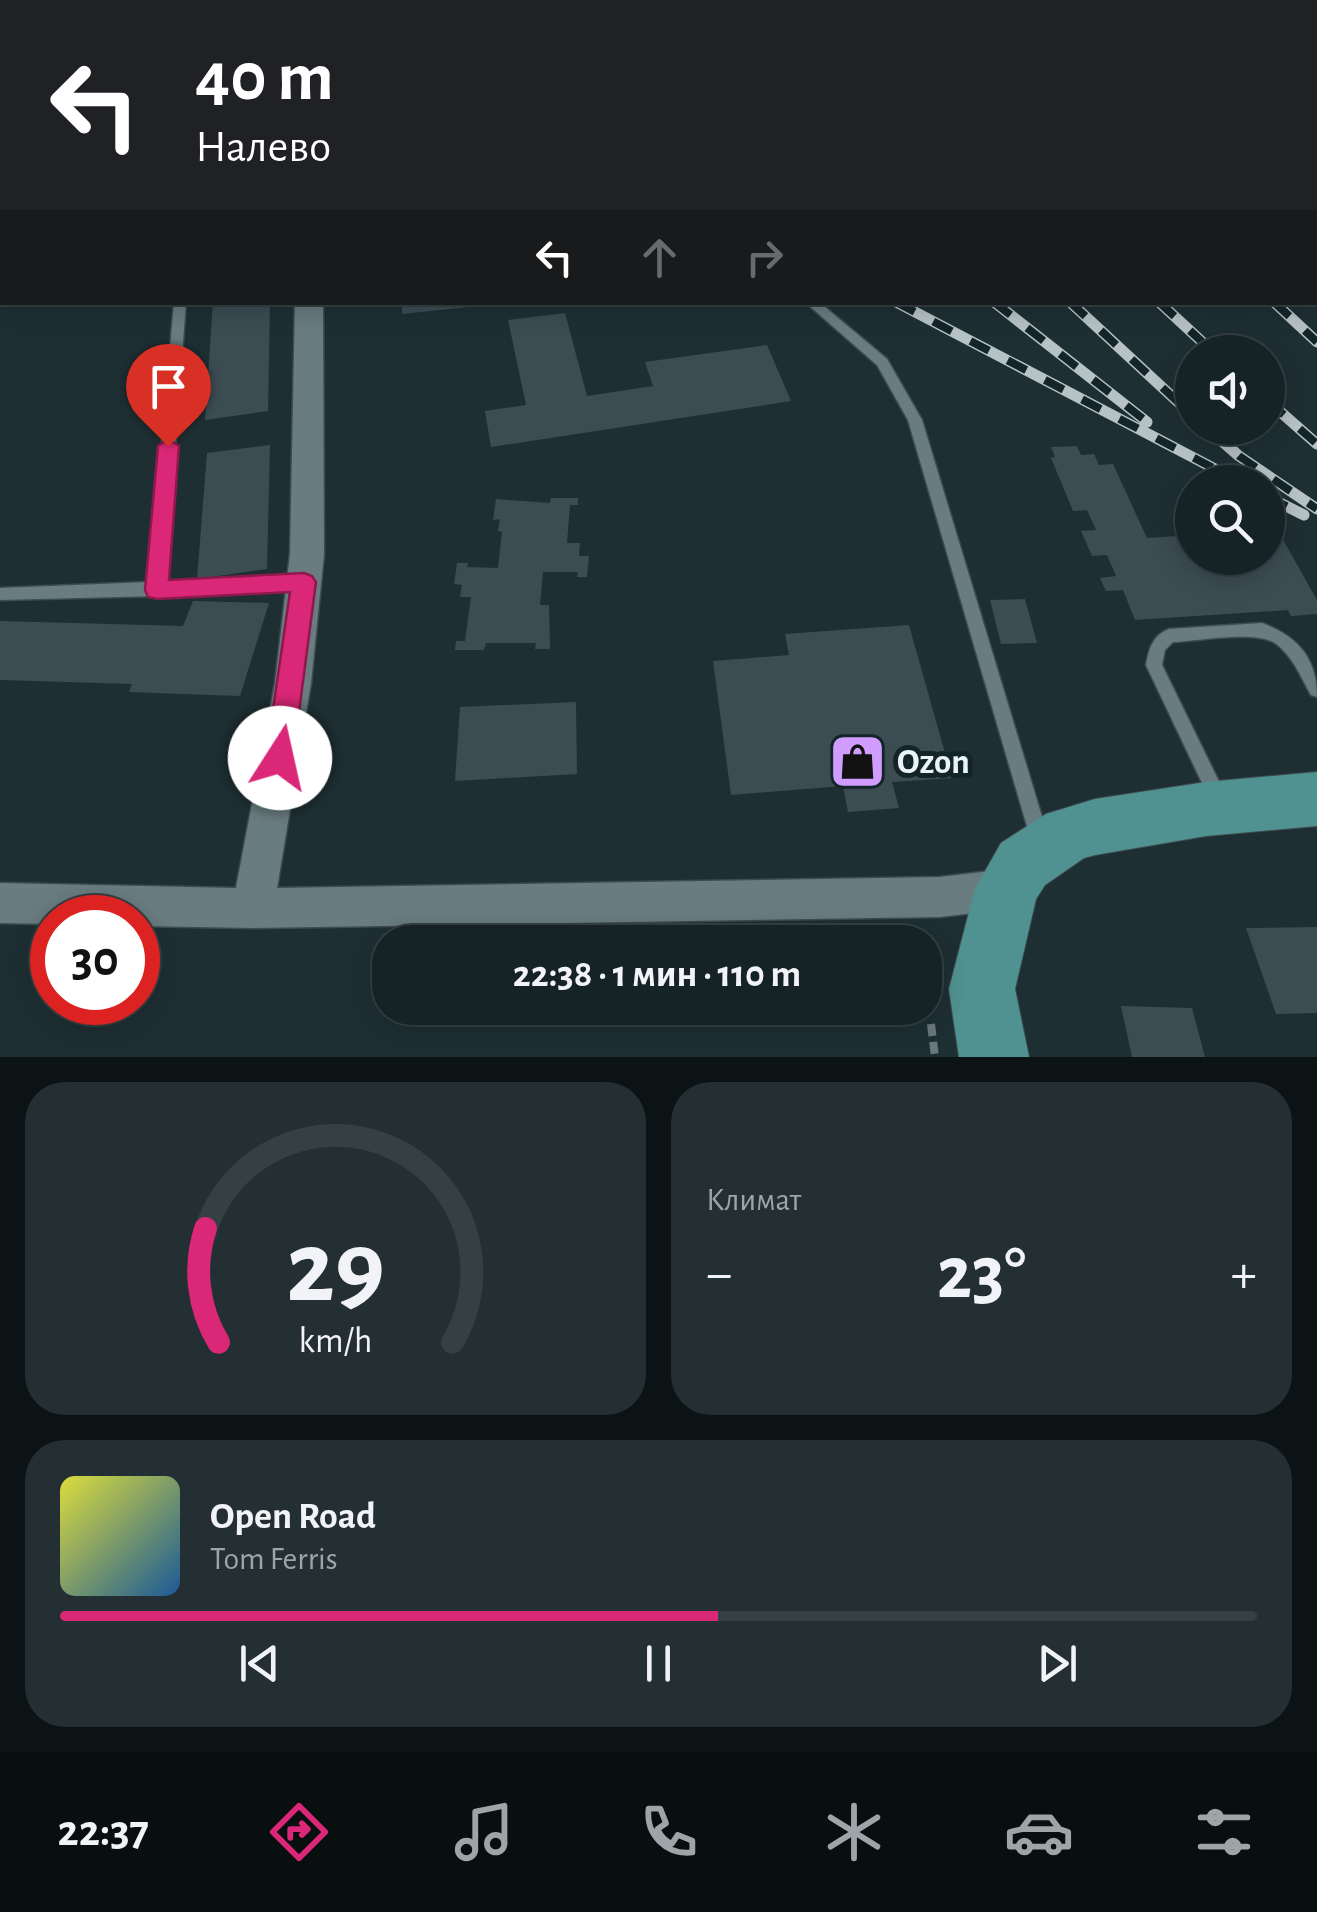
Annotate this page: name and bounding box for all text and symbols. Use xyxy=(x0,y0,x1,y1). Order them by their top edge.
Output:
icon: left xyxy=(30,40,160,170)
text: 40 m xyxy=(195,43,334,113)
text: Налево xyxy=(195,125,331,170)
icon: left xyxy=(527,230,582,285)
icon: ahead xyxy=(632,230,687,285)
icon: right xyxy=(737,230,792,285)
map controls xyxy=(1175,335,1285,575)
button: sound xyxy=(1175,335,1285,445)
pin xyxy=(126,344,211,447)
icon: arrive xyxy=(141,359,196,414)
button: search xyxy=(1175,465,1285,575)
position arrow xyxy=(228,706,332,810)
shop icon: Ozon xyxy=(828,731,888,791)
place label: Ozon xyxy=(897,745,970,780)
speed limit sign: 30 xyxy=(30,895,160,1025)
text: 22:38 · 1 мин · 110 m xyxy=(513,956,801,994)
text: Климат xyxy=(706,1184,801,1216)
text: 29 xyxy=(286,1217,385,1321)
text: 23° xyxy=(937,1237,1026,1312)
text: − xyxy=(706,1247,732,1302)
text: + xyxy=(1231,1247,1257,1302)
text: km/h xyxy=(299,1323,372,1359)
text: Open Road xyxy=(210,1498,376,1536)
text: Tom Ferris xyxy=(210,1543,338,1575)
icon: previous xyxy=(232,1636,287,1691)
icon: pause xyxy=(631,1636,686,1691)
icon: next xyxy=(1030,1636,1085,1691)
icon: directions xyxy=(264,1797,334,1867)
icon: music xyxy=(449,1797,519,1867)
icon: phone xyxy=(634,1797,704,1867)
icon: climate xyxy=(819,1797,889,1867)
icon: car xyxy=(1004,1797,1074,1867)
icon: filters xyxy=(1189,1797,1259,1867)
text: 22:37 xyxy=(58,1809,149,1854)

